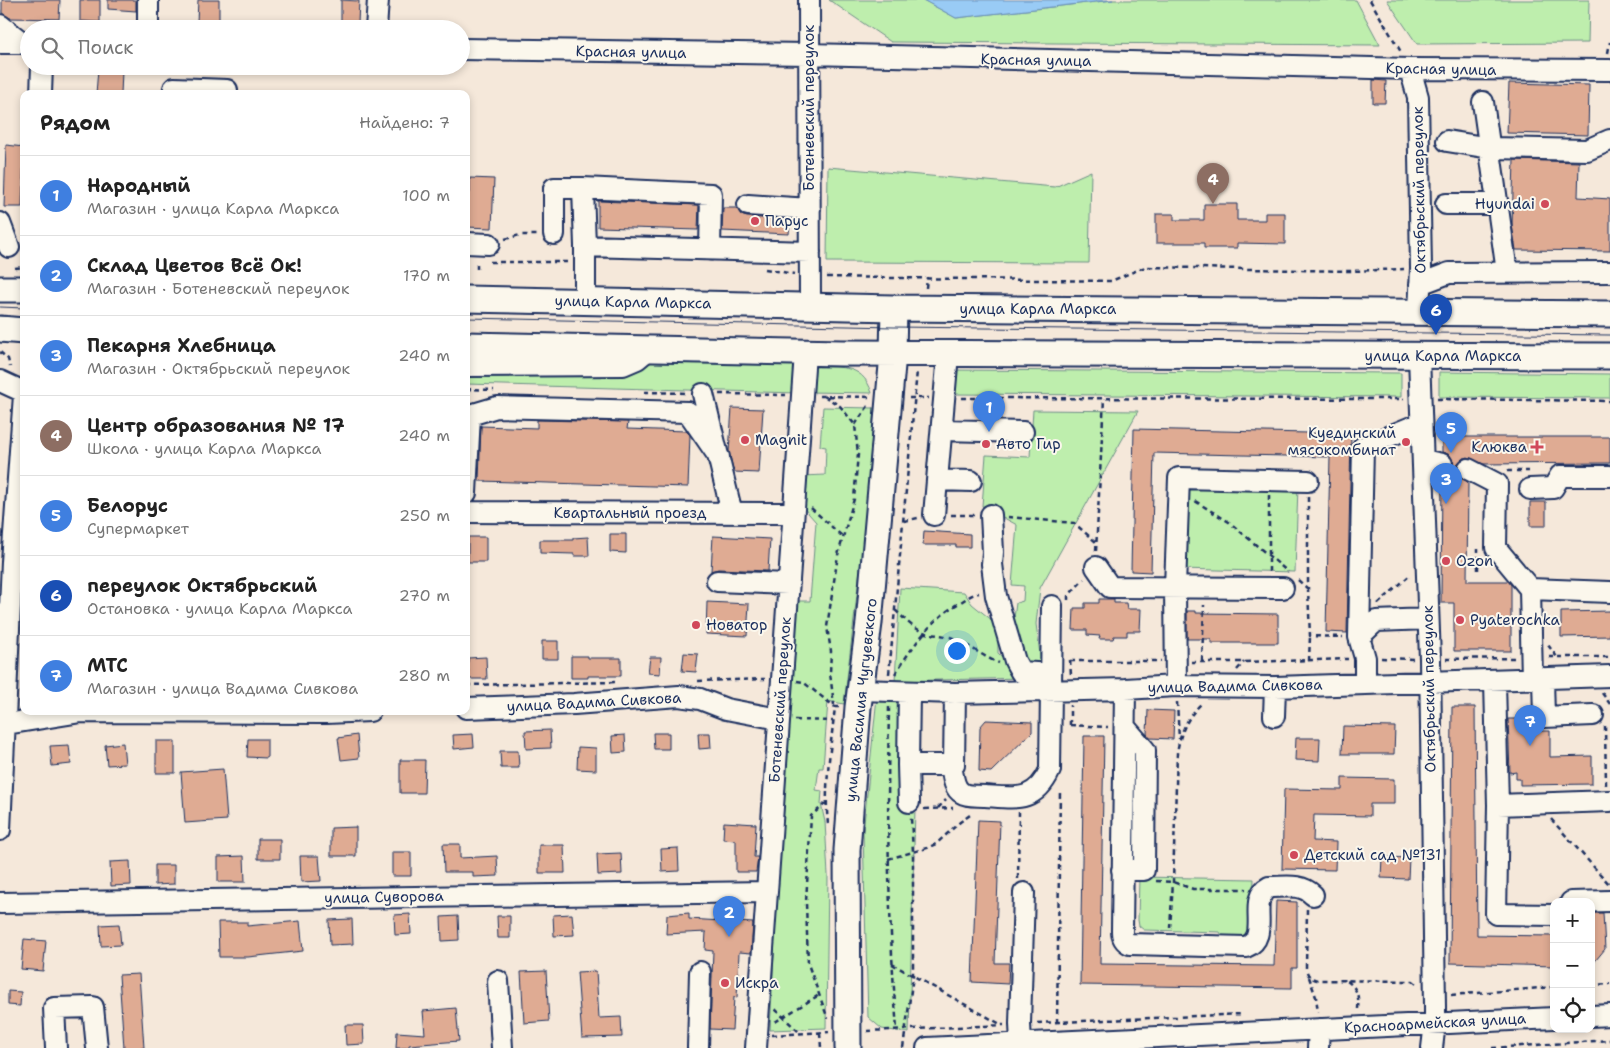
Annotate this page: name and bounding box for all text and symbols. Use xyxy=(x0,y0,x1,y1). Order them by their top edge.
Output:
search box xyxy=(20,20,470,75)
street label: Ботеневский переулок xyxy=(799,25,819,191)
icon: search xyxy=(38,34,66,62)
text: Поиск xyxy=(78,35,133,60)
street label: Красная улица xyxy=(575,41,687,63)
street label: Красная улица xyxy=(980,49,1092,71)
street label: Красная улица xyxy=(1385,58,1497,80)
street label: Октябрьский переулок xyxy=(1408,106,1430,274)
text: Рядом xyxy=(40,109,110,137)
text: Найдено: 7 xyxy=(359,112,450,133)
pin: 4 xyxy=(1197,163,1229,204)
text: Народный xyxy=(87,173,191,198)
text: 1 xyxy=(52,185,60,206)
text: 100 m xyxy=(402,185,450,206)
place label: Hyundai xyxy=(1475,194,1535,214)
text: Магазин · улица Карла Маркса xyxy=(87,198,339,219)
marker: Hyundai xyxy=(1539,198,1551,210)
place label: Парус xyxy=(765,211,809,231)
marker: Парус xyxy=(749,215,761,227)
text: Склад Цветов Всё Ок! xyxy=(87,253,302,278)
text: 2 xyxy=(50,265,62,286)
text: 170 m xyxy=(403,265,450,286)
text: Магазин · Ботеневский переулок xyxy=(87,278,349,299)
street label: улица Карла Маркса xyxy=(554,291,712,313)
pin: 6 xyxy=(1420,294,1452,335)
street label: улица Карла Маркса xyxy=(960,299,1117,319)
text: Пекарня Хлебница xyxy=(87,333,276,358)
text: 3 xyxy=(50,345,62,366)
text: 240 m xyxy=(398,345,450,366)
street label: улица Карла Маркса xyxy=(1365,346,1522,366)
text: Магазин · Октябрьский переулок xyxy=(87,358,350,379)
pin: 1 xyxy=(973,391,1005,432)
pin: 5 xyxy=(1435,412,1467,453)
text: Центр образования № 17 xyxy=(87,413,345,438)
place label: Куединский мясокомбинат xyxy=(1288,423,1396,460)
text: 4 xyxy=(50,425,62,446)
text: 240 m xyxy=(398,425,450,446)
place label: Magnit xyxy=(755,430,807,450)
marker: Magnit xyxy=(739,434,751,446)
place label: Авто Гир xyxy=(996,434,1061,454)
marker: Куединский мясокомбинат xyxy=(1400,436,1412,448)
place label: Клюква xyxy=(1471,437,1528,457)
text: Школа · улица Карла Маркса xyxy=(87,438,322,459)
marker: Авто Гир xyxy=(980,438,992,450)
marker: Клюква xyxy=(1531,441,1543,453)
pin: 3 xyxy=(1430,463,1462,504)
text: Белорус xyxy=(87,493,168,518)
street label: Квартальный проезд xyxy=(554,503,707,523)
text: 5 xyxy=(51,505,61,526)
text: 250 m xyxy=(399,505,450,526)
text: Супермаркет xyxy=(87,518,189,539)
place label: Ozon xyxy=(1456,551,1493,571)
marker: Ozon xyxy=(1440,555,1452,567)
text: переулок Октябрьский xyxy=(87,573,317,598)
text: 6 xyxy=(50,585,62,606)
text: 270 m xyxy=(399,585,450,606)
street label: улица Василия Чугуевского xyxy=(840,597,882,803)
text: Остановка · улица Карла Маркса xyxy=(87,598,353,619)
street label: Октябрьский переулок xyxy=(1418,605,1440,773)
place label: Pyaterochka xyxy=(1470,610,1561,630)
marker: Pyaterochka xyxy=(1454,614,1466,626)
place label: Новатор xyxy=(706,615,767,635)
street label: Ботеневский переулок xyxy=(764,616,796,784)
marker: Новатор xyxy=(690,619,702,631)
your location xyxy=(944,638,970,664)
text: МТС xyxy=(87,653,128,678)
text: 7 xyxy=(50,665,62,686)
text: 280 m xyxy=(398,665,450,686)
street label: улица Вадима Сивкова xyxy=(1147,674,1323,698)
text: Магазин · улица Вадима Сивкова xyxy=(87,678,358,699)
street label: улица Вадима Сивкова xyxy=(506,687,682,717)
pin: 7 xyxy=(1514,705,1546,746)
place label: Детский сад №131 xyxy=(1304,845,1441,865)
marker: Детский сад №131 xyxy=(1288,849,1300,861)
street label: улица Суворова xyxy=(324,886,445,908)
pin: 2 xyxy=(713,896,745,937)
map controls xyxy=(1550,898,1595,1033)
button: + xyxy=(1550,898,1595,943)
button: − xyxy=(1550,943,1595,988)
place label: Искра xyxy=(735,973,779,993)
marker: Искра xyxy=(719,977,731,989)
button: locate xyxy=(1550,988,1595,1033)
street label: Красноармейская улица xyxy=(1343,1008,1527,1038)

